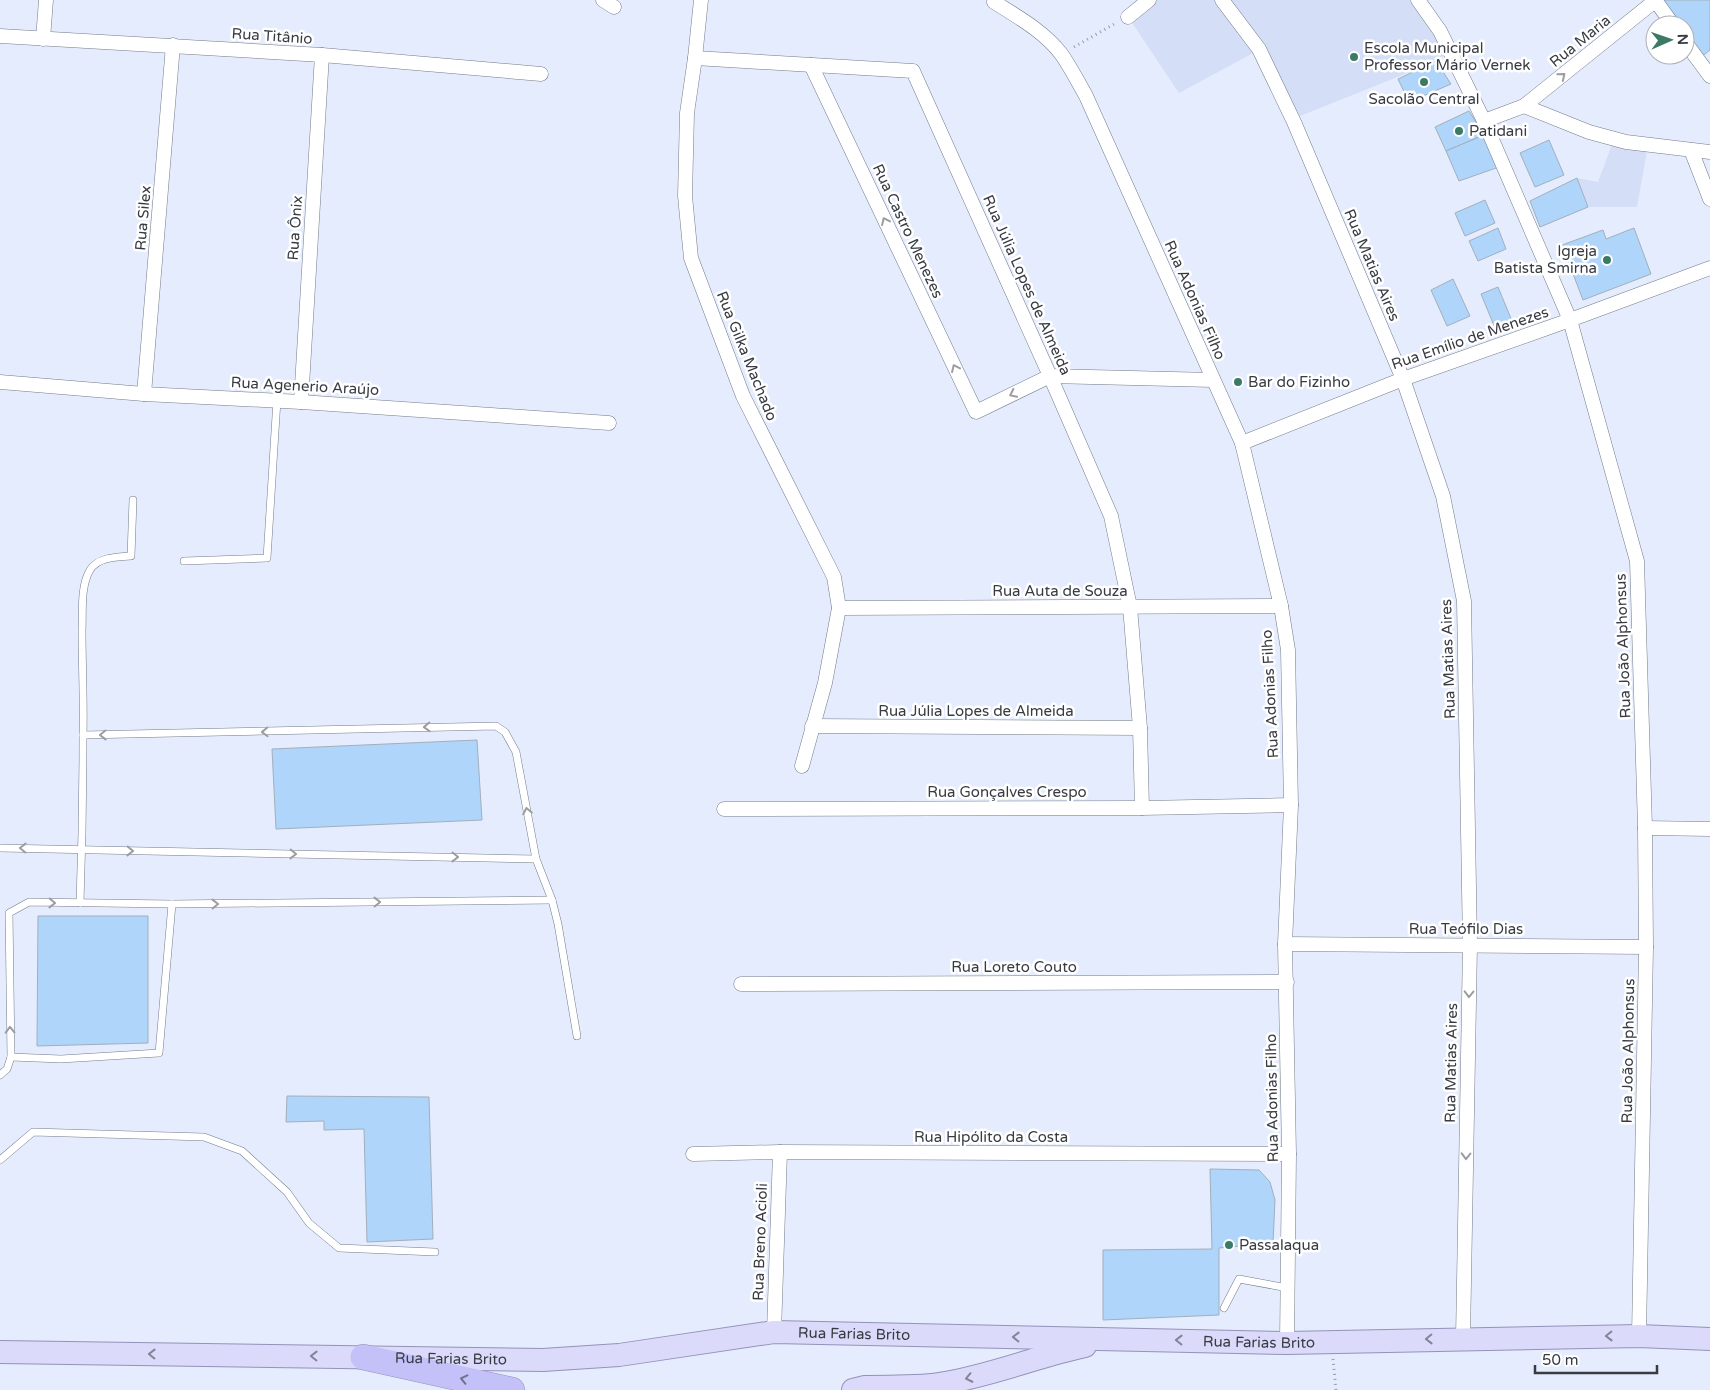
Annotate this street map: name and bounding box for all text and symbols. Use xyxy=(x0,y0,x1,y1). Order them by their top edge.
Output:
street label: Rua Maria xyxy=(1546,11,1614,71)
north arrow xyxy=(1645,15,1695,65)
street label: Rua Titânio xyxy=(231,24,313,48)
text: N xyxy=(1674,34,1691,45)
place label: Escola Municipal Professor Mário Vernek xyxy=(1364,39,1531,74)
marker: Escola Municipal Professor Mário Vernek xyxy=(1348,51,1360,63)
one-way arrow xyxy=(1557,72,1566,81)
marker: Sacolão Central xyxy=(1418,76,1430,88)
place label: Sacolão Central xyxy=(1368,90,1480,108)
place label: Patidani xyxy=(1469,122,1527,140)
marker: Patidani xyxy=(1453,125,1465,137)
street label: Rua Castro Menezes xyxy=(869,161,947,301)
street label: Rua Silex xyxy=(131,185,155,251)
street label: Rua Júlia Lopes de Almeida xyxy=(979,192,1075,378)
street label: Rua Ônix xyxy=(284,195,306,261)
street label: Rua Matias Aires xyxy=(1340,206,1404,324)
one-way arrow xyxy=(881,217,891,226)
street label: Rua Adonias Filho xyxy=(1161,237,1229,363)
place label: Igreja Batista Smirna xyxy=(1494,242,1597,277)
marker: Igreja Batista Smirna xyxy=(1601,254,1613,266)
street label: Rua Gilka Machado xyxy=(713,288,781,424)
street label: Rua Emílio de Menezes xyxy=(1389,303,1551,373)
one-way arrow xyxy=(951,364,961,373)
street label: Rua Agenerio Araújo xyxy=(230,373,380,399)
place label: Bar do Fizinho xyxy=(1248,373,1350,391)
marker: Bar do Fizinho xyxy=(1232,376,1244,388)
one-way arrow xyxy=(1009,388,1018,398)
street label: Rua João Alphonsus xyxy=(1611,573,1635,719)
street label: Rua Auta de Souza xyxy=(992,582,1128,600)
street label: Rua Matias Aires xyxy=(1437,599,1459,719)
street label: Rua Adonias Filho xyxy=(1258,629,1282,759)
street label: Rua Júlia Lopes de Almeida xyxy=(878,702,1074,720)
one-way arrow xyxy=(423,721,431,732)
one-way arrow xyxy=(261,727,268,737)
one-way arrow xyxy=(98,730,106,740)
street label: Rua Gonçalves Crespo xyxy=(927,783,1087,801)
one-way arrow xyxy=(522,807,533,816)
one-way arrow xyxy=(19,843,27,854)
one-way arrow xyxy=(126,845,134,856)
one-way arrow xyxy=(289,849,297,859)
one-way arrow xyxy=(451,852,459,863)
one-way arrow xyxy=(374,897,381,907)
one-way arrow xyxy=(48,898,56,908)
one-way arrow xyxy=(211,898,219,909)
street label: Rua Teófilo Dias xyxy=(1409,920,1523,938)
street label: Rua Loreto Couto xyxy=(951,958,1077,976)
street label: Rua João Alphonsus xyxy=(1618,978,1638,1124)
one-way arrow xyxy=(1464,990,1474,998)
street label: Rua Matias Aires xyxy=(1441,1003,1461,1123)
one-way arrow xyxy=(5,1025,15,1033)
street label: Rua Adonias Filho xyxy=(1262,1033,1282,1163)
street label: Rua Hipólito da Costa xyxy=(914,1128,1068,1146)
one-way arrow xyxy=(1461,1153,1471,1161)
street label: Rua Breno Acioli xyxy=(749,1183,771,1301)
place label: Passalaqua xyxy=(1239,1236,1319,1254)
marker: Passalaqua xyxy=(1223,1239,1235,1251)
street label: Rua Farias Brito xyxy=(798,1324,910,1344)
one-way arrow xyxy=(1605,1331,1612,1341)
one-way arrow xyxy=(1012,1332,1020,1342)
street label: Rua Farias Brito xyxy=(1203,1332,1315,1352)
one-way arrow xyxy=(1425,1334,1432,1344)
one-way arrow xyxy=(1175,1335,1182,1345)
scale bar xyxy=(1535,1342,1658,1374)
one-way arrow xyxy=(147,1349,155,1359)
street label: Rua Farias Brito xyxy=(395,1349,507,1368)
one-way arrow xyxy=(310,1351,318,1361)
text: 50 m xyxy=(1542,1351,1579,1369)
one-way arrow xyxy=(965,1372,974,1383)
one-way arrow xyxy=(460,1375,469,1385)

